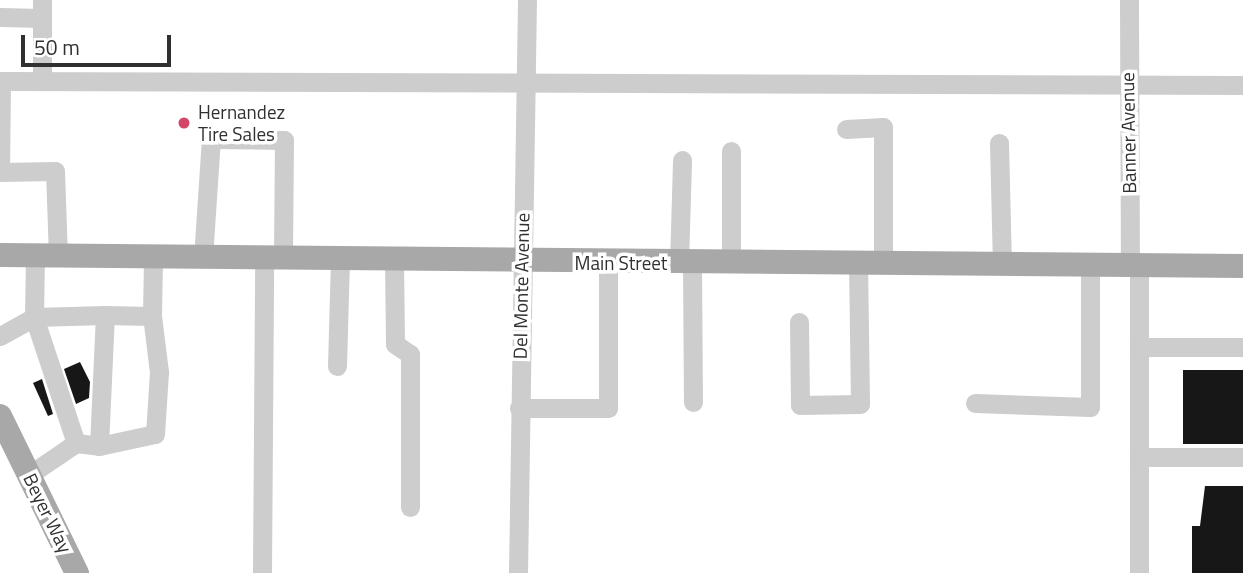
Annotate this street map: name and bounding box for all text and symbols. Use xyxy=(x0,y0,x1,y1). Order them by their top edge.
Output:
scale bar xyxy=(24,21,175,65)
text: 50 m xyxy=(34,31,80,63)
street label: Banner Avenue xyxy=(1116,72,1140,194)
place label: Hernandez Tire Sales xyxy=(198,101,285,145)
marker: Hernandez Tire Sales xyxy=(176,115,192,131)
street label: Del Monte Avenue xyxy=(508,213,534,359)
street label: Main Street xyxy=(574,252,668,274)
street label: Beyer Way xyxy=(19,470,77,556)

